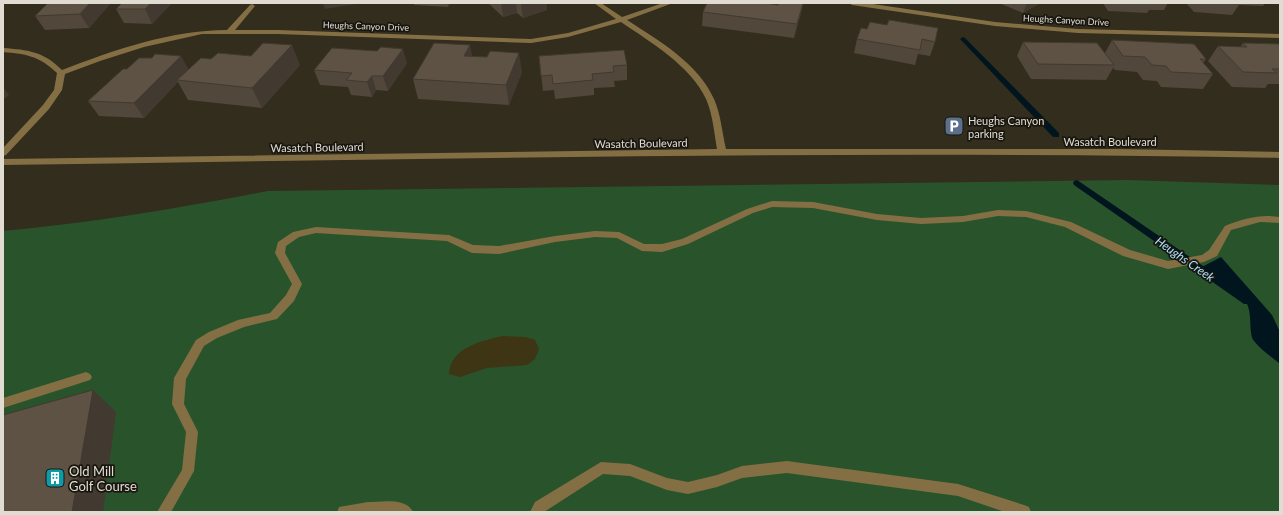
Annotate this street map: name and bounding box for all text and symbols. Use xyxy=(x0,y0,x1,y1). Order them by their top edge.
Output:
street label: Heughs Canyon Drive xyxy=(1023,12,1110,28)
street label: Heughs Canyon Drive xyxy=(323,19,410,33)
place label: Heughs Canyon parking xyxy=(968,114,1044,140)
parking icon: Heughs Canyon parking xyxy=(943,115,965,137)
street label: Wasatch Boulevard xyxy=(1063,135,1157,148)
street label: Wasatch Boulevard xyxy=(594,136,688,150)
street label: Wasatch Boulevard xyxy=(270,140,364,154)
water label: Heughs Creek xyxy=(1153,233,1218,285)
place label: Old Mill Golf Course xyxy=(69,463,137,494)
building icon: Old Mill Golf Course xyxy=(44,467,66,489)

